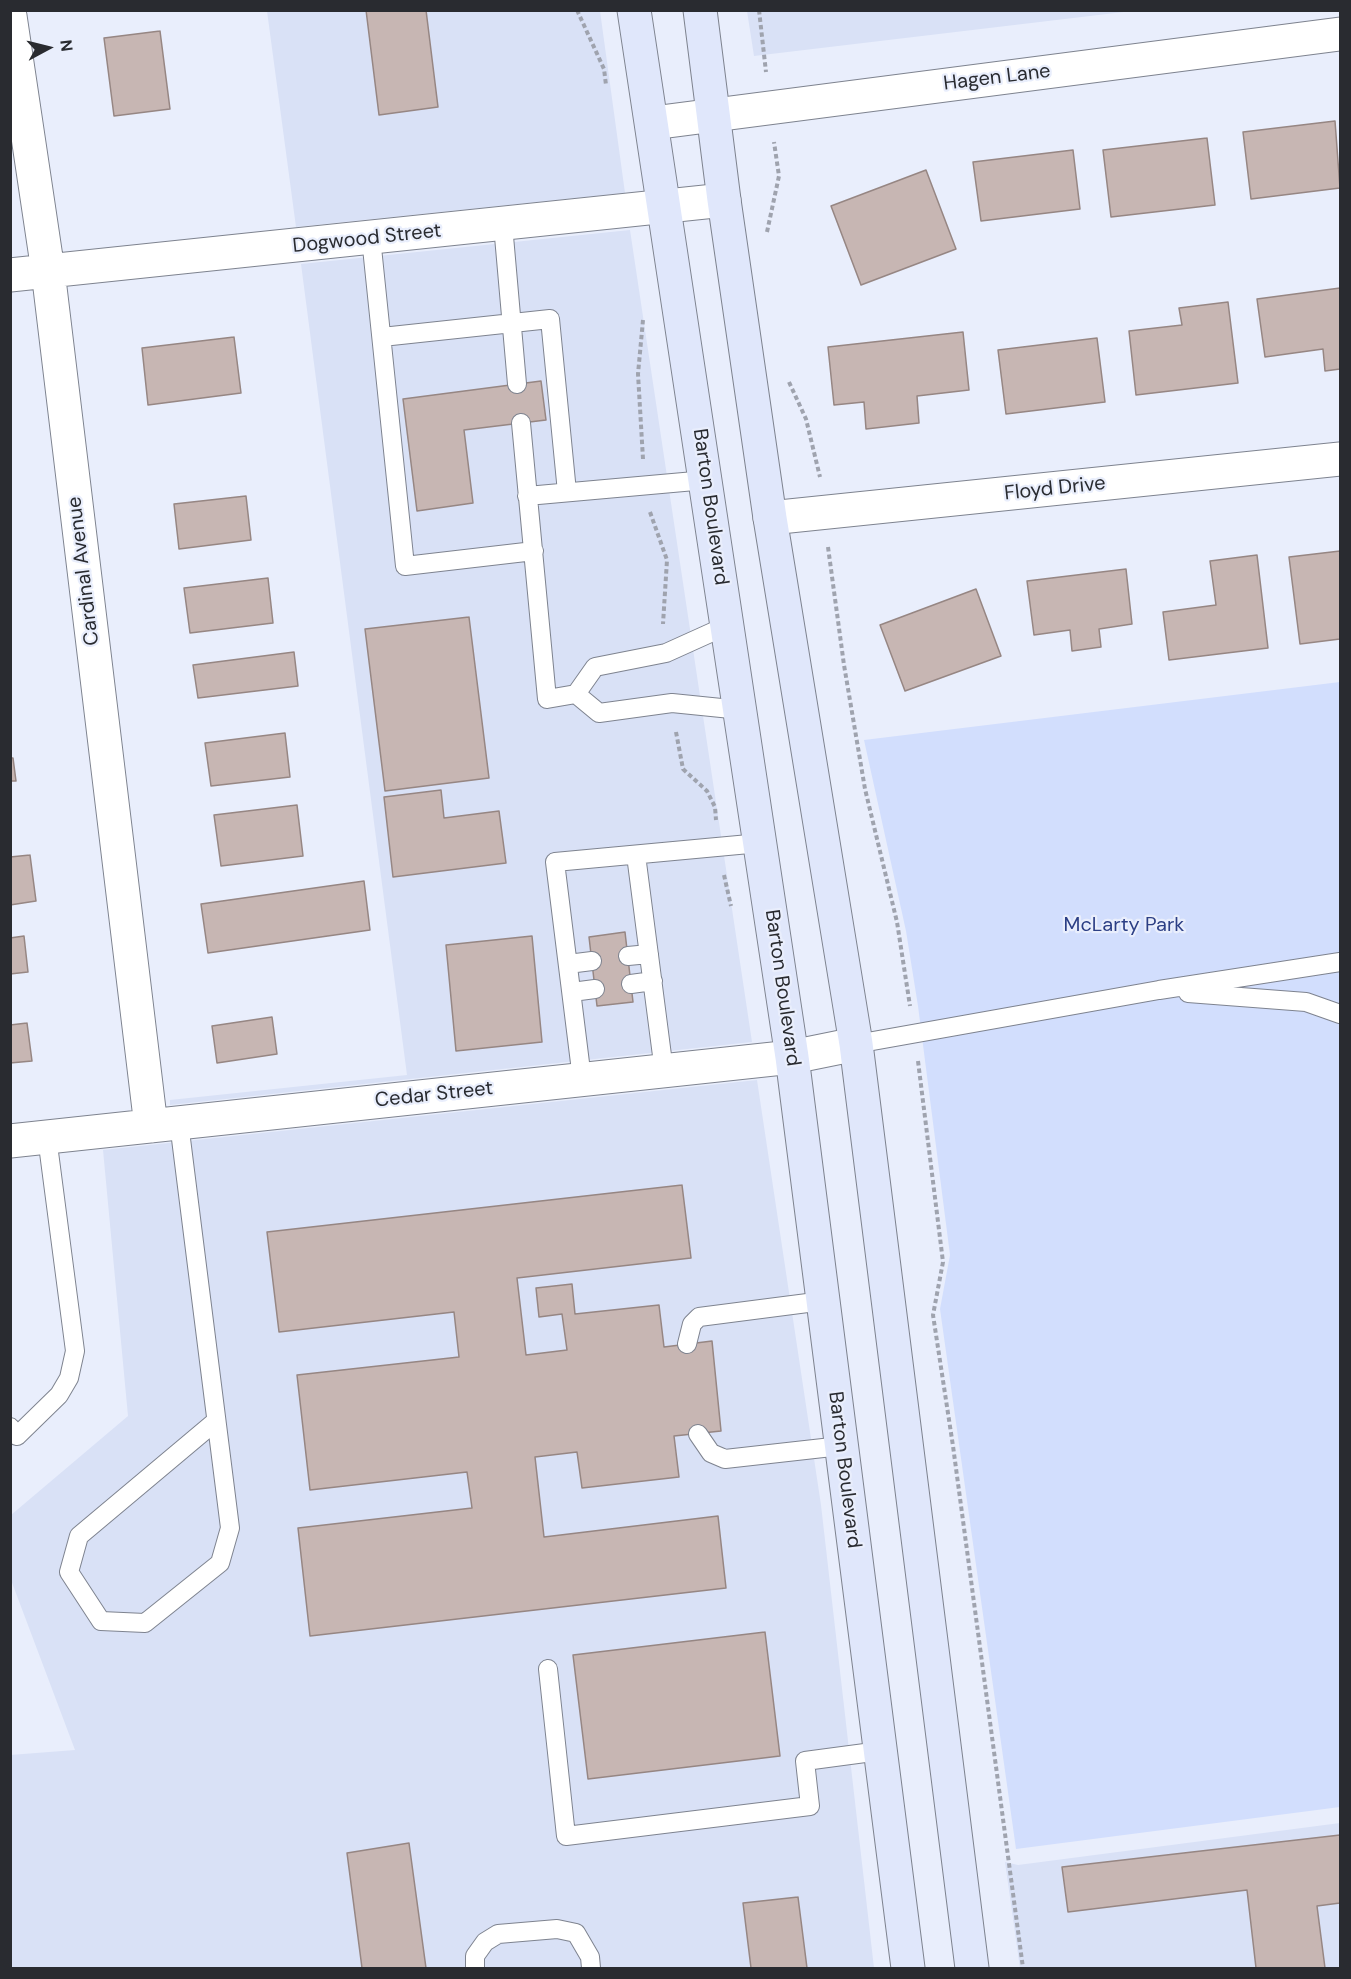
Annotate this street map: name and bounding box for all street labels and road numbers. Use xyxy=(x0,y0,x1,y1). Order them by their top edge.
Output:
street label: Hagen Lane xyxy=(942,60,1052,96)
street label: Dogwood Street xyxy=(291,219,443,259)
street label: Barton Boulevard xyxy=(687,427,733,587)
street label: Floyd Drive xyxy=(1003,472,1107,506)
street label: Cardinal Avenue xyxy=(63,495,105,647)
street label: Barton Boulevard xyxy=(759,908,805,1068)
street label: Cedar Street xyxy=(374,1077,494,1113)
street label: Barton Boulevard xyxy=(822,1390,866,1550)

